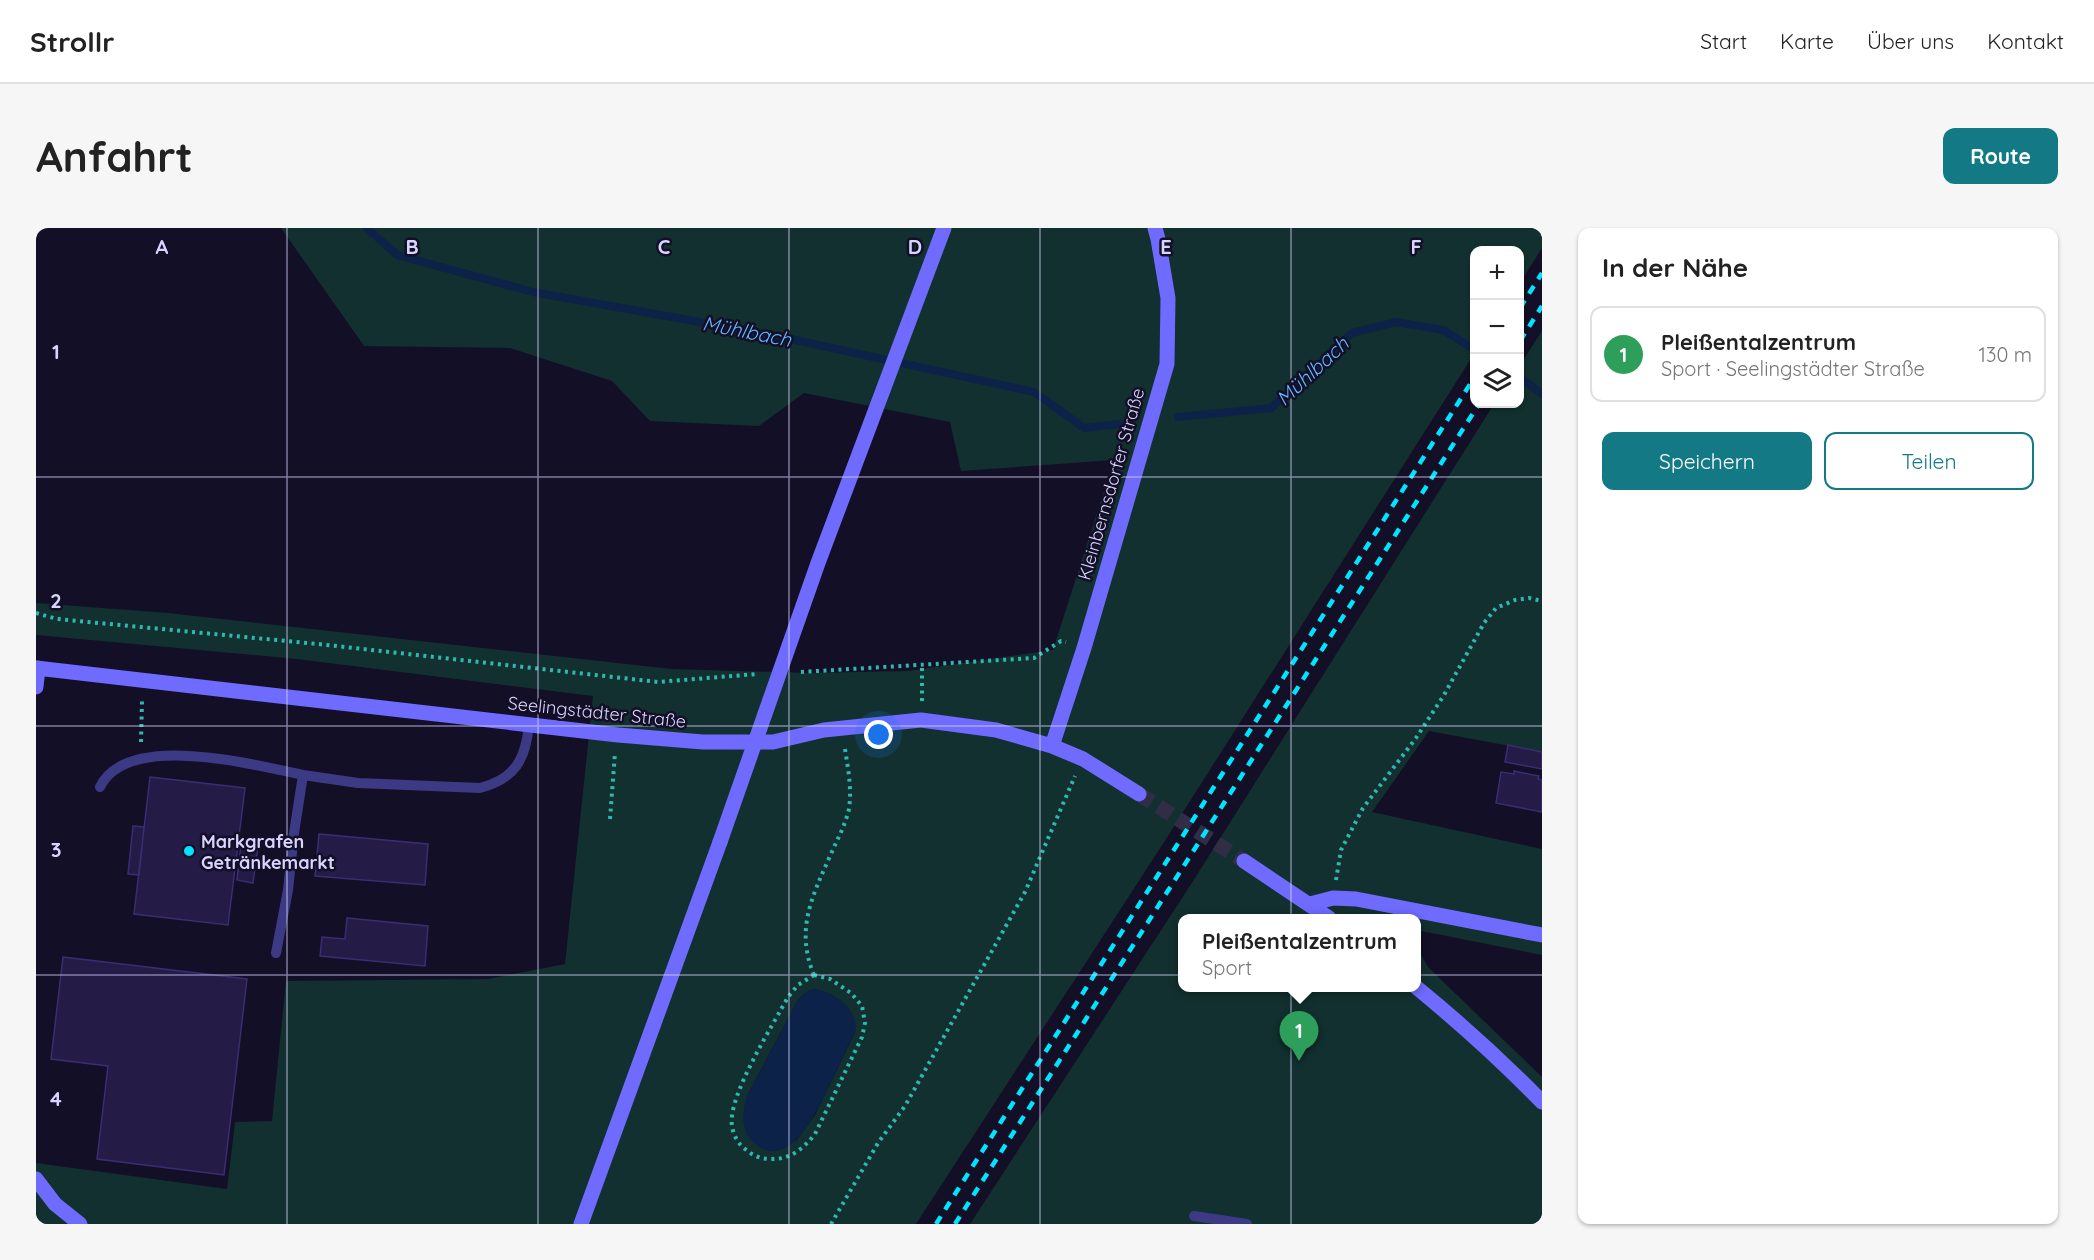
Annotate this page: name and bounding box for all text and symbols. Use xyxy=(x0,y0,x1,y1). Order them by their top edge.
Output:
text: Strollr xyxy=(30,24,114,59)
text: Start xyxy=(1700,28,1747,54)
text: Karte xyxy=(1780,28,1834,54)
text: Über uns xyxy=(1867,28,1954,54)
text: Kontakt xyxy=(1987,28,2064,54)
button: Route xyxy=(1943,128,2058,184)
text: Anfahrt xyxy=(36,130,193,183)
text: A xyxy=(156,234,169,259)
text: B xyxy=(405,234,419,259)
text: C xyxy=(658,234,671,259)
text: D xyxy=(908,234,922,259)
text: E xyxy=(1160,234,1172,259)
text: F xyxy=(1410,234,1422,259)
map controls xyxy=(1470,246,1524,408)
button: + xyxy=(1470,246,1524,300)
text: In der Nähe xyxy=(1602,251,1748,284)
button: − xyxy=(1470,300,1524,354)
water label: Mühlbach xyxy=(701,310,794,352)
text: Pleißentalzentrum xyxy=(1661,328,1856,356)
water label: Mühlbach xyxy=(1271,331,1354,411)
text: 1 xyxy=(52,339,60,364)
text: 1 xyxy=(1620,342,1627,367)
text: 130 m xyxy=(1979,342,2032,367)
button: layers xyxy=(1470,354,1524,408)
text: Sport · Seelingstädter Straße xyxy=(1661,356,1925,381)
street label: Kleinbernsdorfer Straße xyxy=(1073,385,1149,583)
button: Speichern xyxy=(1602,432,1812,490)
button: Teilen xyxy=(1824,432,2034,490)
text: 2 xyxy=(50,588,62,613)
street label: Seelingstädter Straße xyxy=(507,691,687,733)
your location xyxy=(864,720,893,749)
place label: Markgrafen Getränkemarkt xyxy=(201,830,335,874)
text: 3 xyxy=(51,837,61,862)
marker: Markgrafen Getränkemarkt xyxy=(182,844,196,858)
popup xyxy=(1178,914,1421,992)
text: Pleißentalzentrum xyxy=(1202,927,1397,955)
text: Sport xyxy=(1202,955,1252,980)
pin: 1 xyxy=(1280,1012,1318,1061)
text: 4 xyxy=(50,1086,62,1111)

